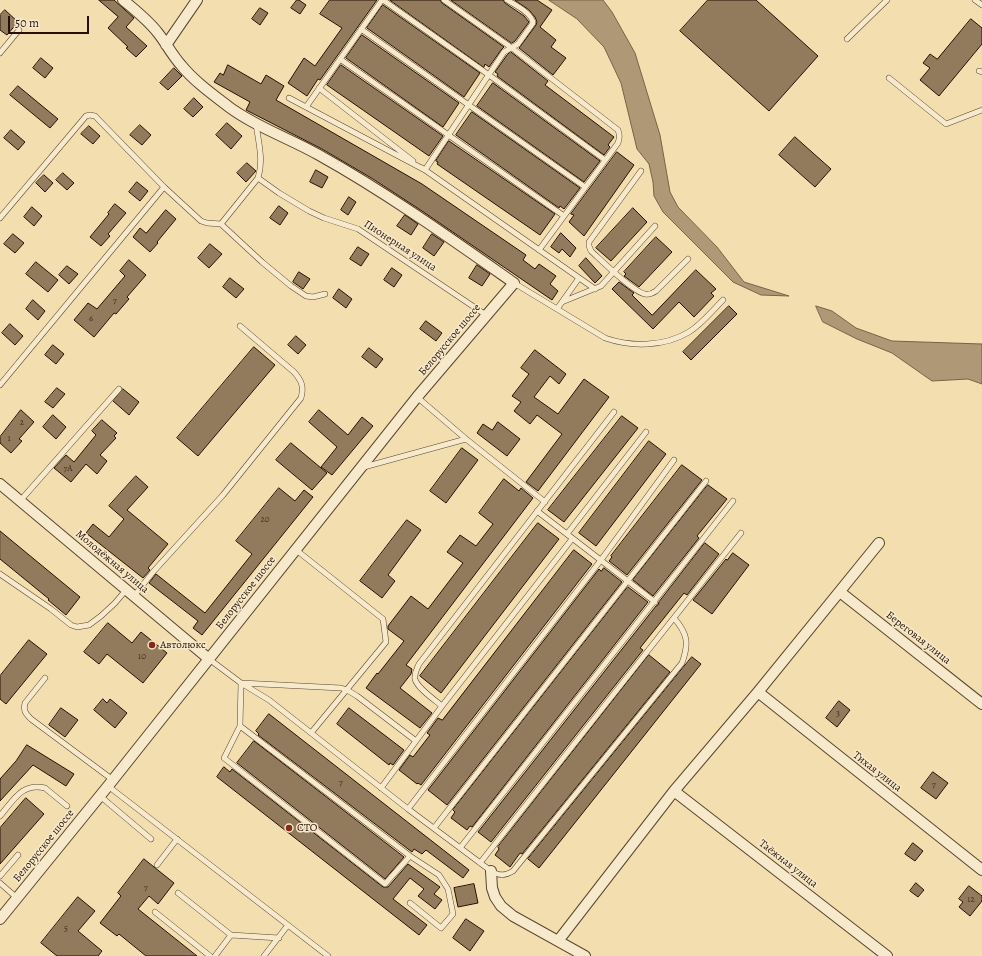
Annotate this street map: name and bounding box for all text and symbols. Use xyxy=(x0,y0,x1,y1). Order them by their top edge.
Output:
scale bar xyxy=(10,8,91,34)
text: 50 m xyxy=(15,15,39,31)
street label: Пионерная улица xyxy=(361,218,439,274)
house number: 7 xyxy=(113,296,117,306)
street label: Белорусское шоссе xyxy=(416,302,484,378)
house number: 6 xyxy=(89,314,93,324)
house number: 2 xyxy=(20,418,24,428)
house number: 1 xyxy=(7,434,11,444)
house number: 7А xyxy=(63,464,73,474)
house number: 20 xyxy=(260,515,270,525)
street label: Молодёжная улица xyxy=(73,528,151,596)
street label: Белорусское шоссе xyxy=(213,554,279,632)
street label: Береговая улица xyxy=(883,609,953,667)
place label: Автолюкс xyxy=(160,638,206,652)
marker: Автолюкс xyxy=(147,640,157,650)
house number: 10 xyxy=(138,652,146,662)
house number: 3 xyxy=(836,709,840,719)
street label: Тихая улица xyxy=(850,749,904,795)
house number: 7 xyxy=(339,778,343,788)
house number: 7 xyxy=(932,780,936,790)
street label: Белорусское шоссе xyxy=(11,807,77,885)
place label: СТО xyxy=(297,821,317,835)
marker: СТО xyxy=(284,823,294,833)
street label: Таёжная улица xyxy=(756,837,820,891)
house number: 7 xyxy=(144,883,148,893)
house number: 12 xyxy=(967,895,975,905)
house number: 5 xyxy=(64,924,68,934)

